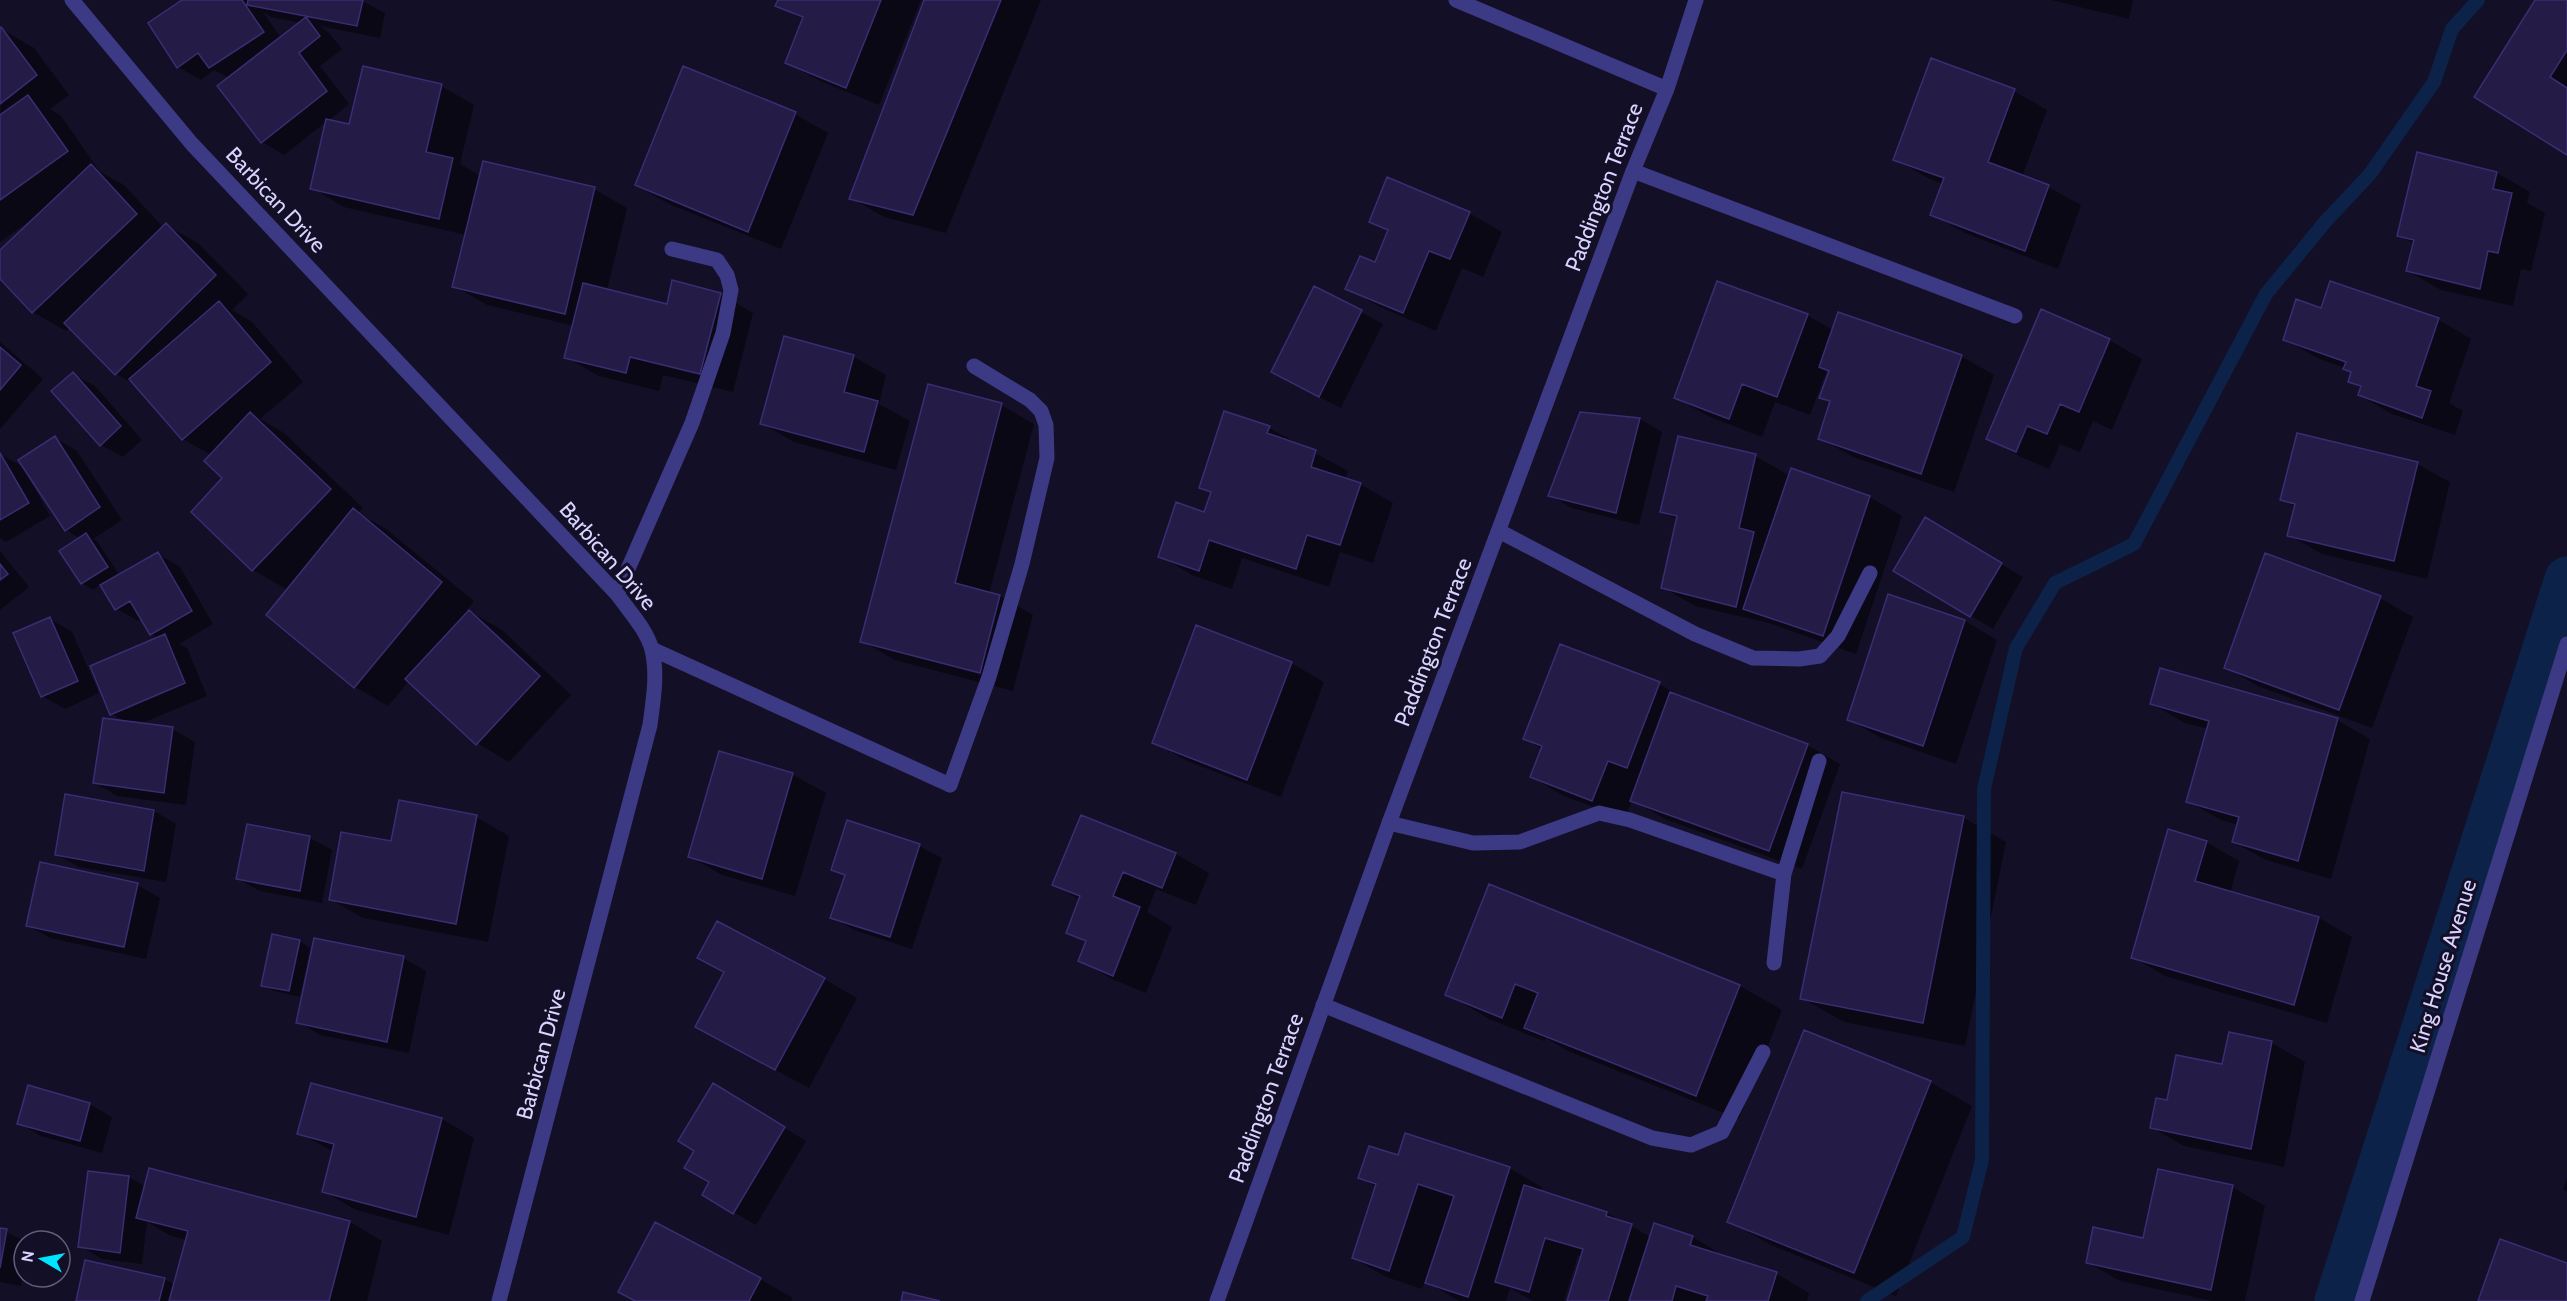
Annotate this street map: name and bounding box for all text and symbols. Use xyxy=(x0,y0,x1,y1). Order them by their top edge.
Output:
street label: Paddington Terrace xyxy=(1559,99,1649,275)
street label: Barbican Drive xyxy=(220,142,332,258)
street label: Barbican Drive xyxy=(554,496,662,616)
street label: Paddington Terrace xyxy=(1388,554,1478,730)
street label: King House Avenue xyxy=(2404,876,2482,1056)
street label: Barbican Drive xyxy=(511,985,571,1123)
street label: Paddington Terrace xyxy=(1223,1010,1309,1186)
north arrow xyxy=(12,1229,72,1289)
text: N xyxy=(17,1249,38,1264)

